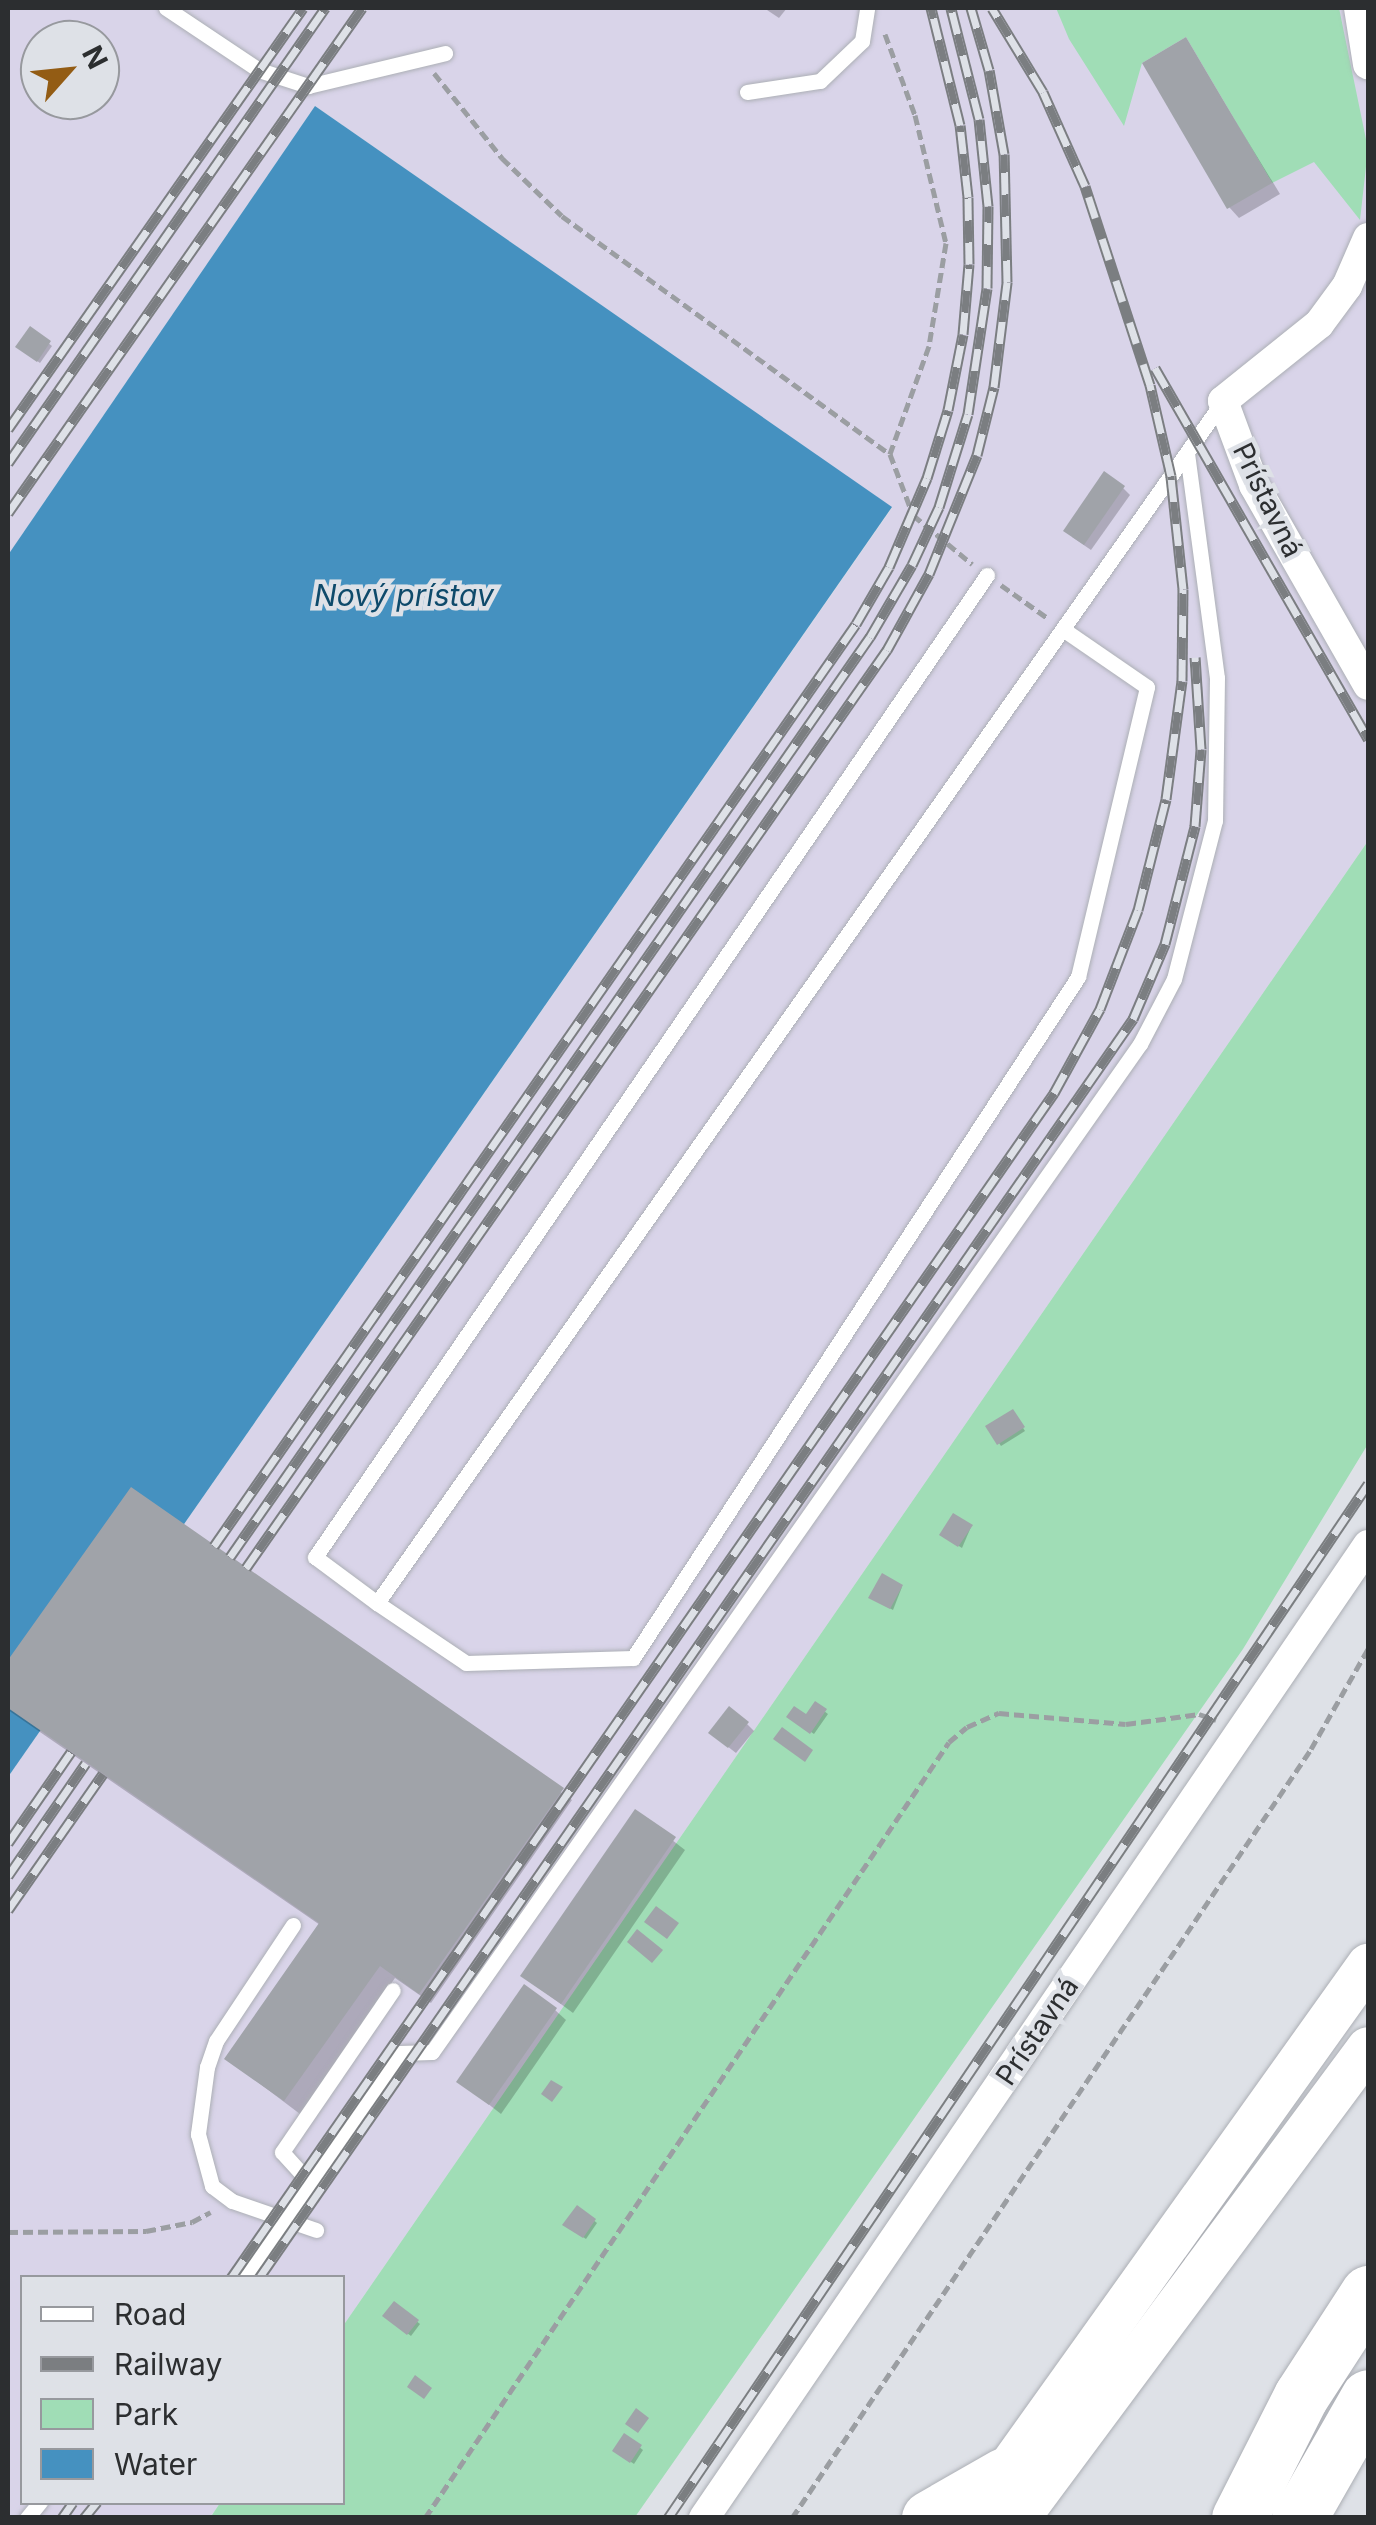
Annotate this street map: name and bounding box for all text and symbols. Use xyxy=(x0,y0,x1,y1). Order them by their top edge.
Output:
north arrow xyxy=(20,20,120,120)
text: N xyxy=(75,40,115,75)
street label: Prístavná xyxy=(1226,437,1310,563)
water label: Nový prístav xyxy=(314,577,494,613)
street label: Prístavná xyxy=(989,1971,1085,2091)
legend xyxy=(20,2275,345,2505)
text: Road xyxy=(114,2296,186,2332)
text: Railway xyxy=(114,2346,222,2382)
text: Park xyxy=(114,2396,178,2432)
text: Water xyxy=(114,2446,197,2482)

